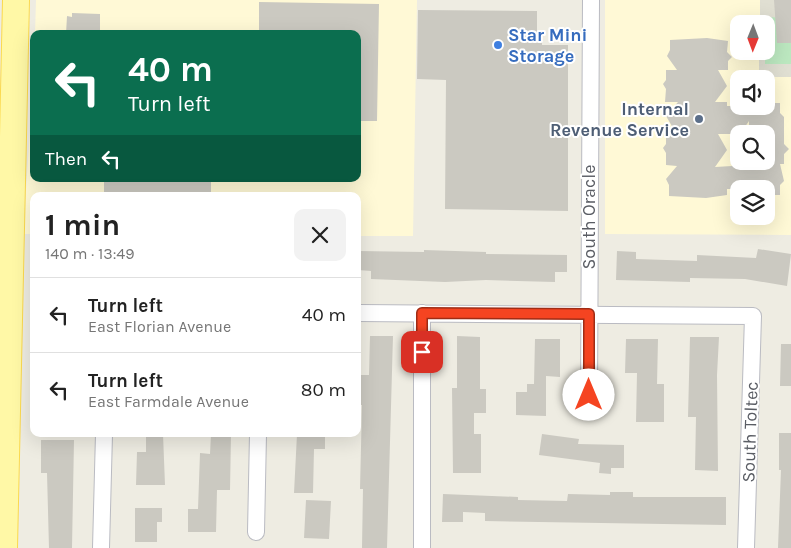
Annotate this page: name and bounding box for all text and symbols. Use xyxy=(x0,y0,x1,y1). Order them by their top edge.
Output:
north arrow xyxy=(730,15,775,60)
map controls xyxy=(730,15,775,225)
place label: Star Mini Storage xyxy=(508,24,588,67)
marker: Star Mini Storage xyxy=(492,39,504,51)
text: 40 m xyxy=(128,49,213,90)
icon: left xyxy=(45,50,110,115)
button: sound xyxy=(730,70,775,115)
text: Turn left xyxy=(128,91,211,117)
place label: Internal Revenue Service xyxy=(550,98,689,141)
marker: Internal Revenue Service xyxy=(693,113,705,125)
button: search xyxy=(730,125,775,170)
icon: left xyxy=(97,145,125,173)
text: Then xyxy=(45,148,87,170)
street label: South Oracle xyxy=(578,164,600,270)
button: layers xyxy=(730,180,775,225)
text: 1 min xyxy=(45,207,120,243)
button: close xyxy=(294,209,346,261)
text: 140 m · 13:49 xyxy=(45,244,135,263)
text: Turn left xyxy=(88,295,163,317)
icon: left xyxy=(45,301,73,329)
text: 40 m xyxy=(302,304,346,326)
text: East Florian Avenue xyxy=(88,317,231,336)
pin xyxy=(401,331,443,373)
icon: arrive xyxy=(408,338,436,366)
position arrow xyxy=(562,368,614,420)
text: Turn left xyxy=(88,370,163,392)
icon: left xyxy=(45,376,73,404)
text: 80 m xyxy=(301,379,346,401)
street label: South Toltec xyxy=(737,381,763,483)
text: East Farmdale Avenue xyxy=(88,392,249,411)

